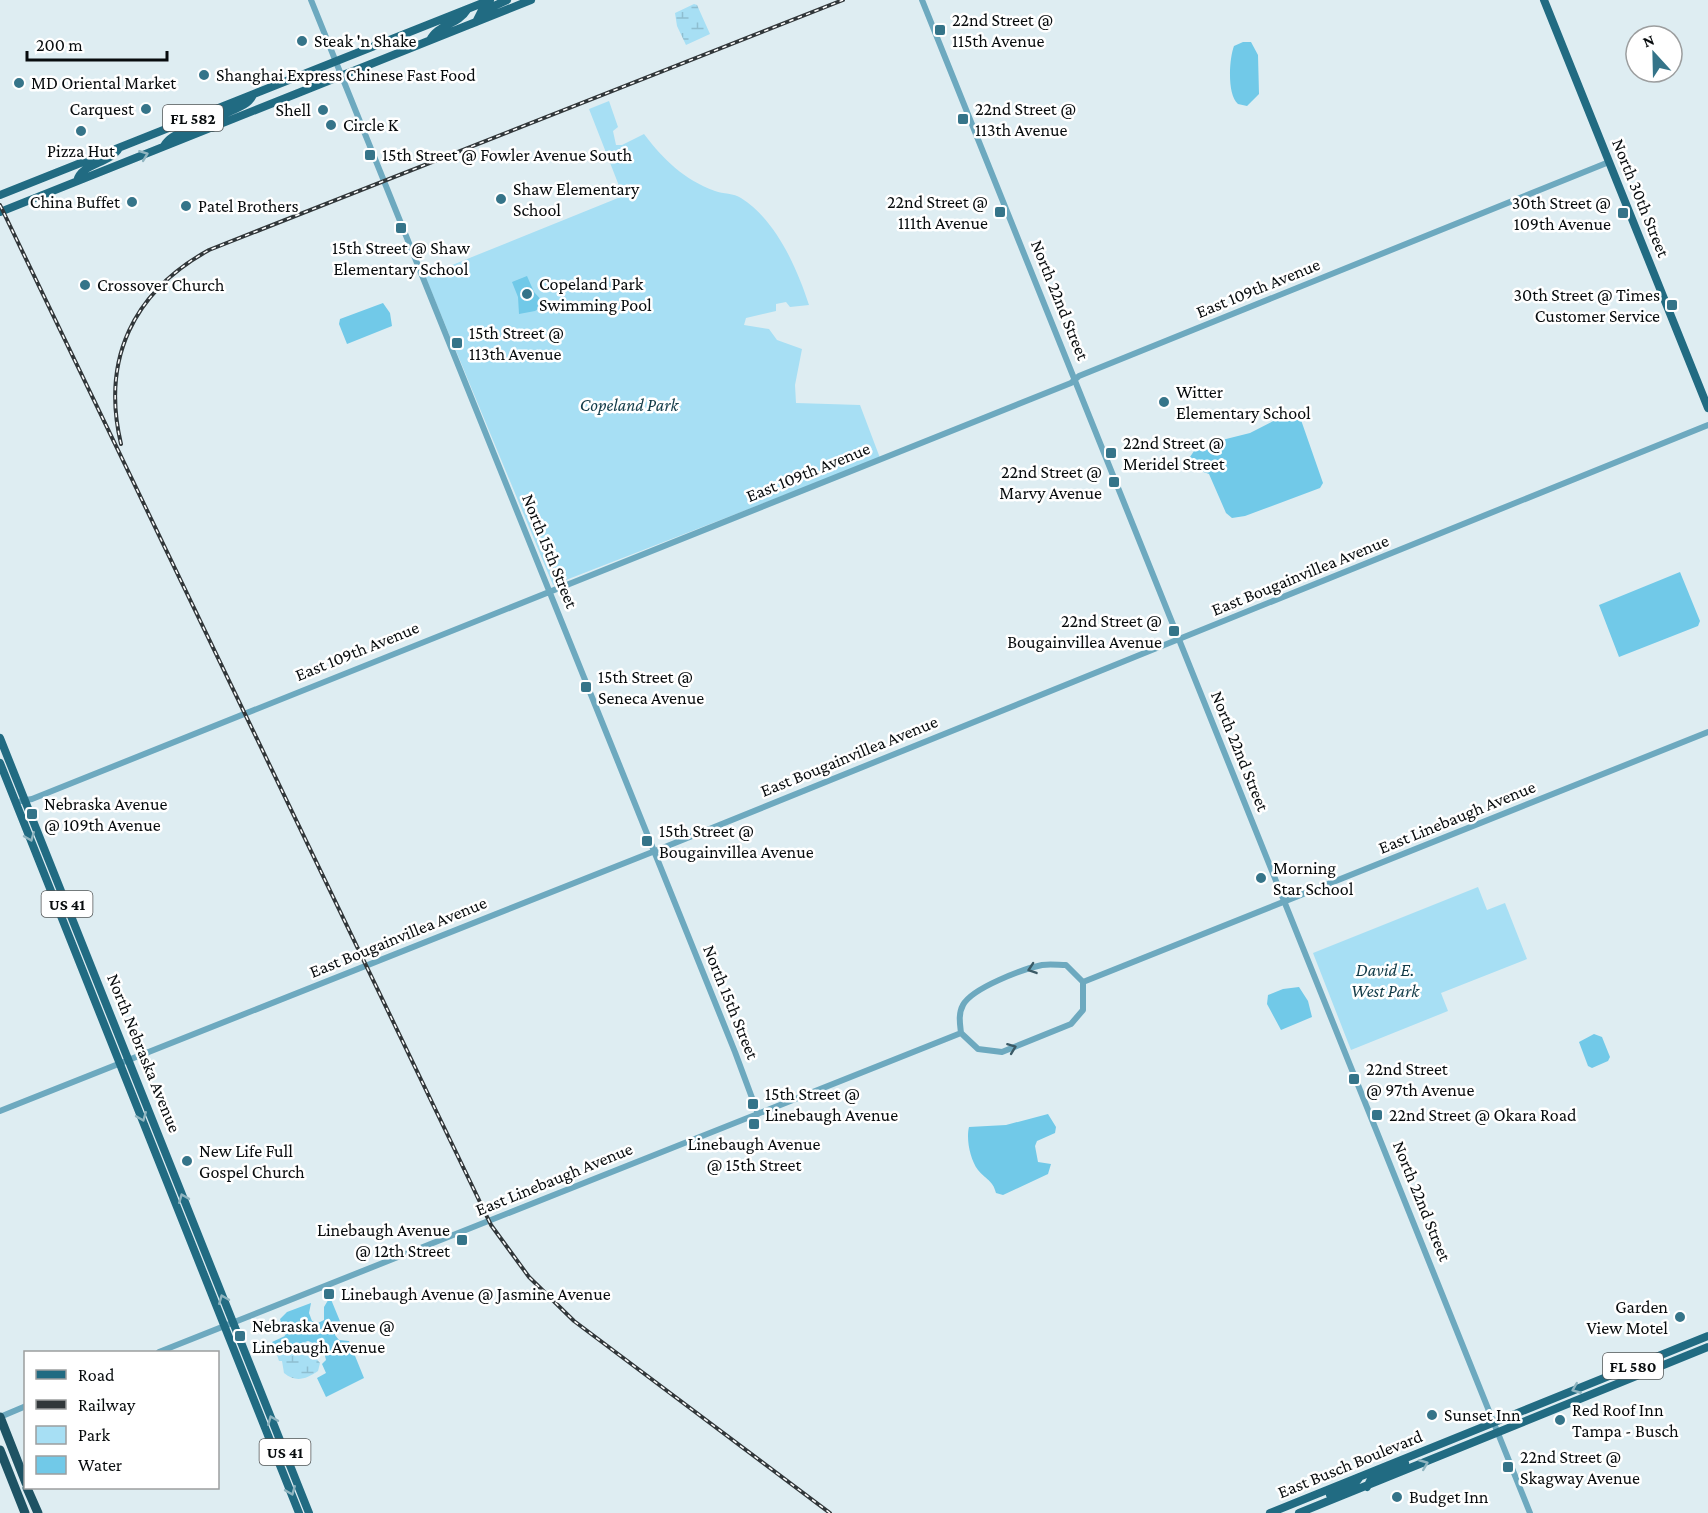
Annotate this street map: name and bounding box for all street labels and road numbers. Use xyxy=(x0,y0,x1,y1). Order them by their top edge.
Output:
road number: FL 582 xyxy=(163,105,223,131)
street label: North 30th Street xyxy=(1608,136,1674,261)
street label: North 22nd Street xyxy=(1027,237,1094,364)
street label: East 109th Avenue xyxy=(1193,254,1323,322)
street label: East 109th Avenue xyxy=(743,438,873,506)
street label: North 15th Street xyxy=(518,491,582,612)
street label: East Bougainvillea Avenue xyxy=(1209,530,1392,620)
street label: East 109th Avenue xyxy=(292,617,422,685)
street label: North 22nd Street xyxy=(1207,688,1274,815)
street label: East Bougainvillea Avenue xyxy=(758,711,941,801)
street label: East Linebaugh Avenue xyxy=(1376,776,1539,858)
road number: US 41 xyxy=(42,891,92,917)
street label: East Bougainvillea Avenue xyxy=(307,892,490,982)
street label: North 15th Street xyxy=(699,942,763,1063)
street label: North Nebraska Avenue xyxy=(103,971,185,1135)
street label: East Linebaugh Avenue xyxy=(473,1138,636,1220)
street label: North 22nd Street xyxy=(1389,1138,1456,1265)
road number: FL 580 xyxy=(1603,1353,1663,1379)
street label: East Busch Boulevard xyxy=(1275,1426,1426,1502)
road number: US 41 xyxy=(260,1439,310,1465)

